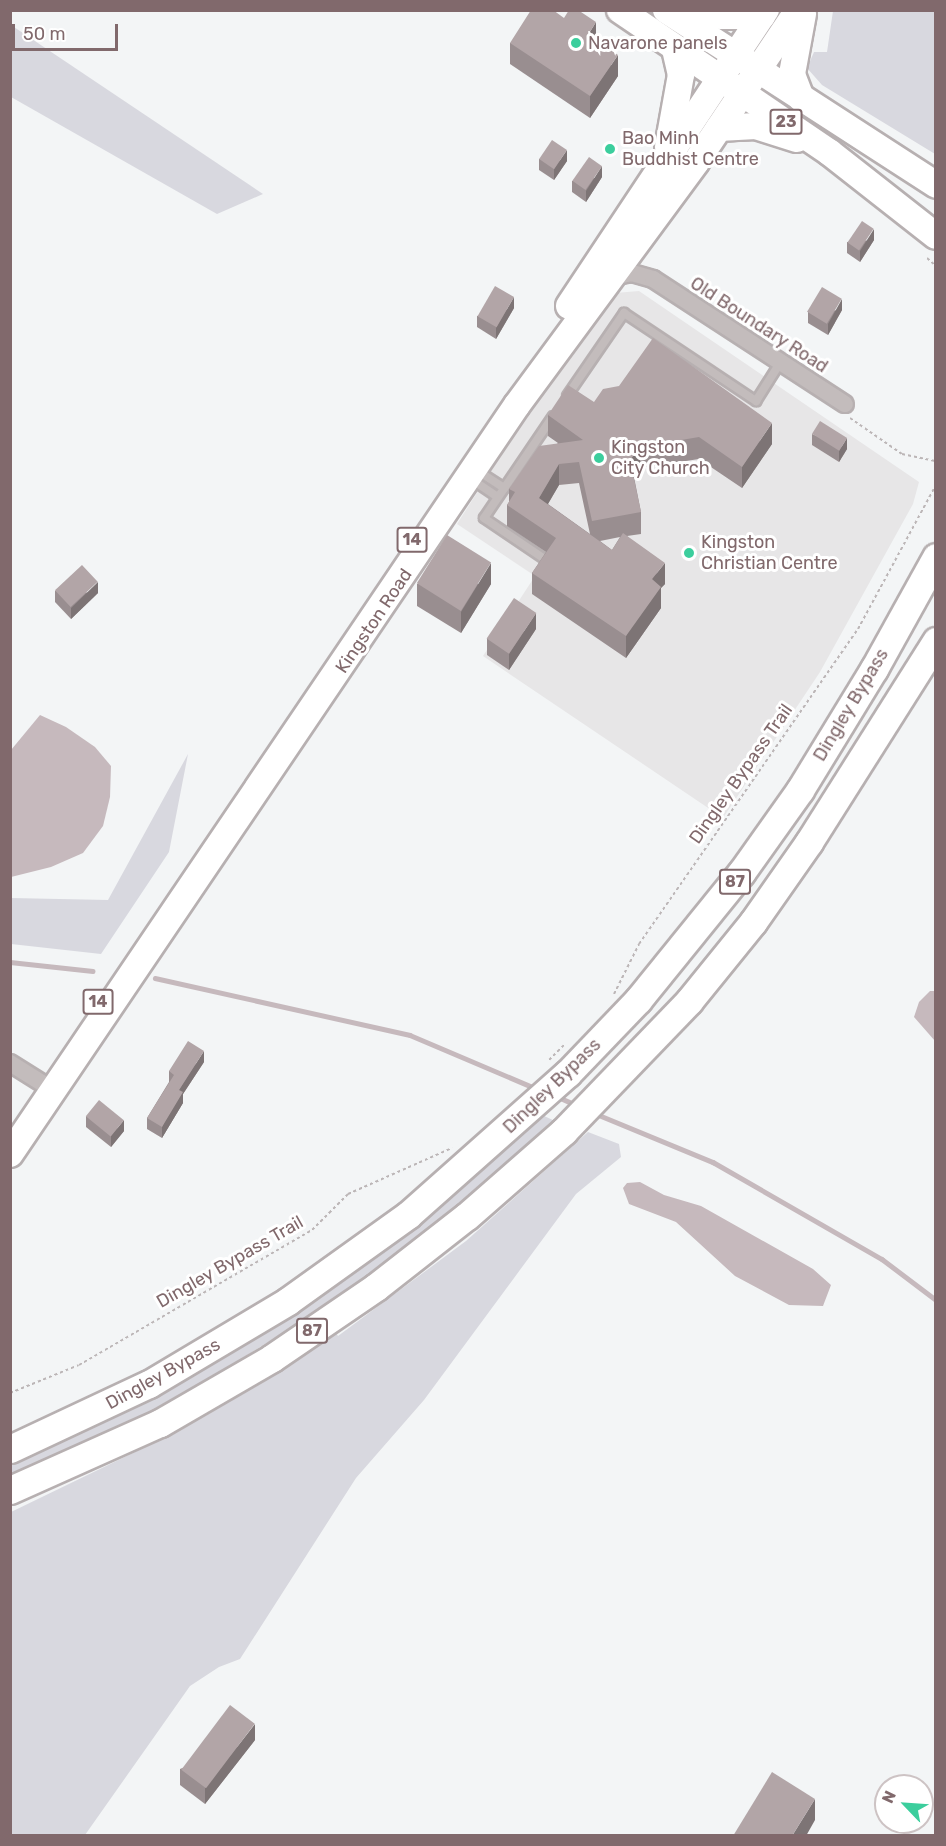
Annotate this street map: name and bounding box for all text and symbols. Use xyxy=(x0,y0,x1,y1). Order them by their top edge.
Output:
scale bar xyxy=(15,12,122,50)
text: 50 m xyxy=(23,23,66,45)
place label: Navarone panels xyxy=(588,32,727,54)
marker: Navarone panels xyxy=(569,36,583,50)
road number: 23 xyxy=(770,109,802,135)
place label: Bao Minh Buddhist Centre xyxy=(622,128,759,170)
marker: Bao Minh Buddhist Centre xyxy=(603,142,617,156)
street label: Old Boundary Road xyxy=(686,272,832,378)
place label: Kingston City Church xyxy=(611,437,710,480)
marker: Kingston City Church xyxy=(592,451,606,465)
road number: 14 xyxy=(396,527,428,553)
place label: Kingston Christian Centre xyxy=(701,532,838,574)
marker: Kingston Christian Centre xyxy=(682,546,696,560)
street label: Kingston Road xyxy=(331,565,417,677)
street label: Dingley Bypass xyxy=(809,645,893,765)
street label: Dingley Bypass Trail xyxy=(684,700,798,848)
road number: 87 xyxy=(718,869,752,895)
road number: 14 xyxy=(82,989,114,1015)
street label: Dingley Bypass xyxy=(499,1034,605,1138)
street label: Dingley Bypass Trail xyxy=(152,1211,308,1313)
road number: 87 xyxy=(296,1318,328,1344)
street label: Dingley Bypass xyxy=(102,1334,224,1414)
north arrow xyxy=(874,1774,934,1834)
text: N xyxy=(878,1788,900,1806)

